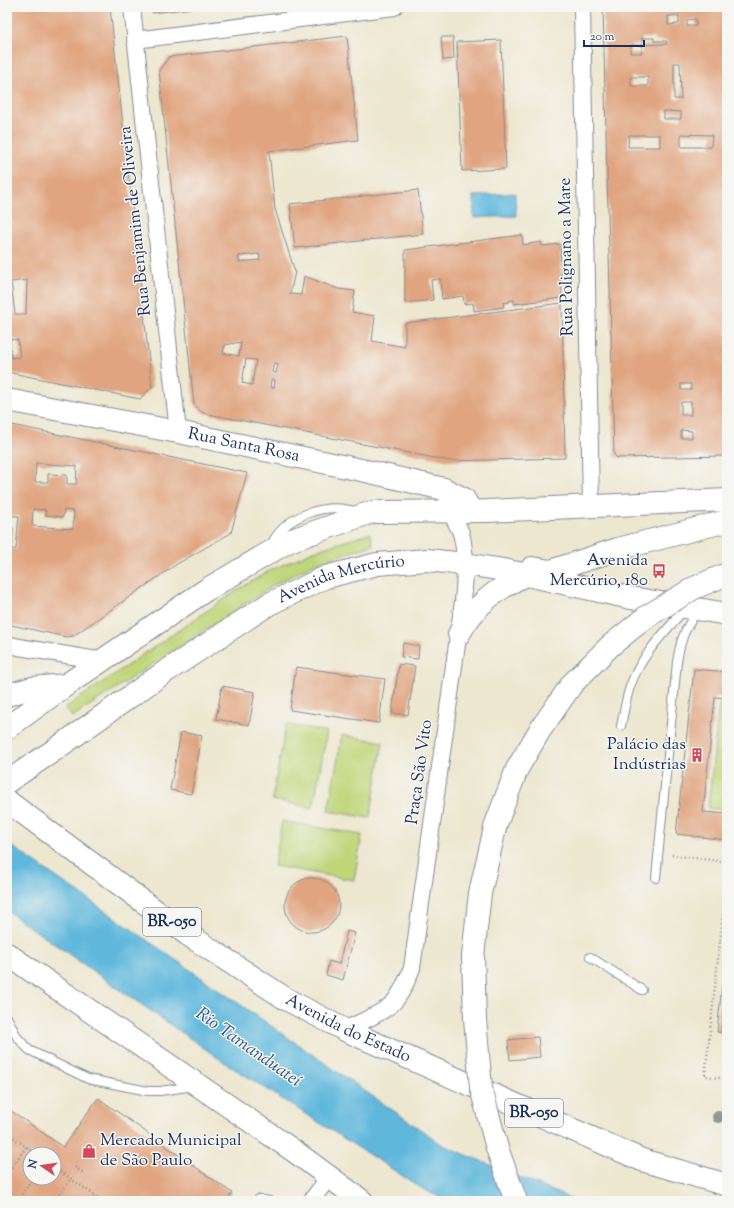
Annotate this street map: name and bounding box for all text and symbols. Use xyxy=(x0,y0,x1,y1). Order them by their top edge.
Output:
scale bar xyxy=(584,22,644,48)
text: 20 m xyxy=(590,28,615,46)
street label: Rua Benjamim de Oliveira xyxy=(114,125,158,317)
street label: Rua Polignano a Mare xyxy=(554,177,580,336)
street label: Rua Santa Rosa xyxy=(186,422,302,469)
place label: Avenida Mercúrio, 180 xyxy=(550,549,648,593)
street label: Avenida Mercúrio xyxy=(274,550,406,610)
bus stop icon: Avenida Mercúrio, 180 xyxy=(651,563,667,579)
street label: Praça São Vito xyxy=(401,718,439,826)
place label: Palácio das Indústrias xyxy=(607,733,686,777)
building icon: Palácio das Indústrias xyxy=(689,747,705,763)
road number: BR-050 xyxy=(143,908,201,936)
street label: Avenida do Estado xyxy=(281,989,414,1069)
water label: Rio Tamanduateí xyxy=(190,1002,307,1094)
road number: BR-050 xyxy=(505,1099,563,1127)
place label: Mercado Municipal de São Paulo xyxy=(100,1129,242,1173)
shop icon: Mercado Municipal de São Paulo xyxy=(81,1143,97,1159)
north arrow xyxy=(22,1146,62,1186)
text: N xyxy=(24,1158,42,1171)

